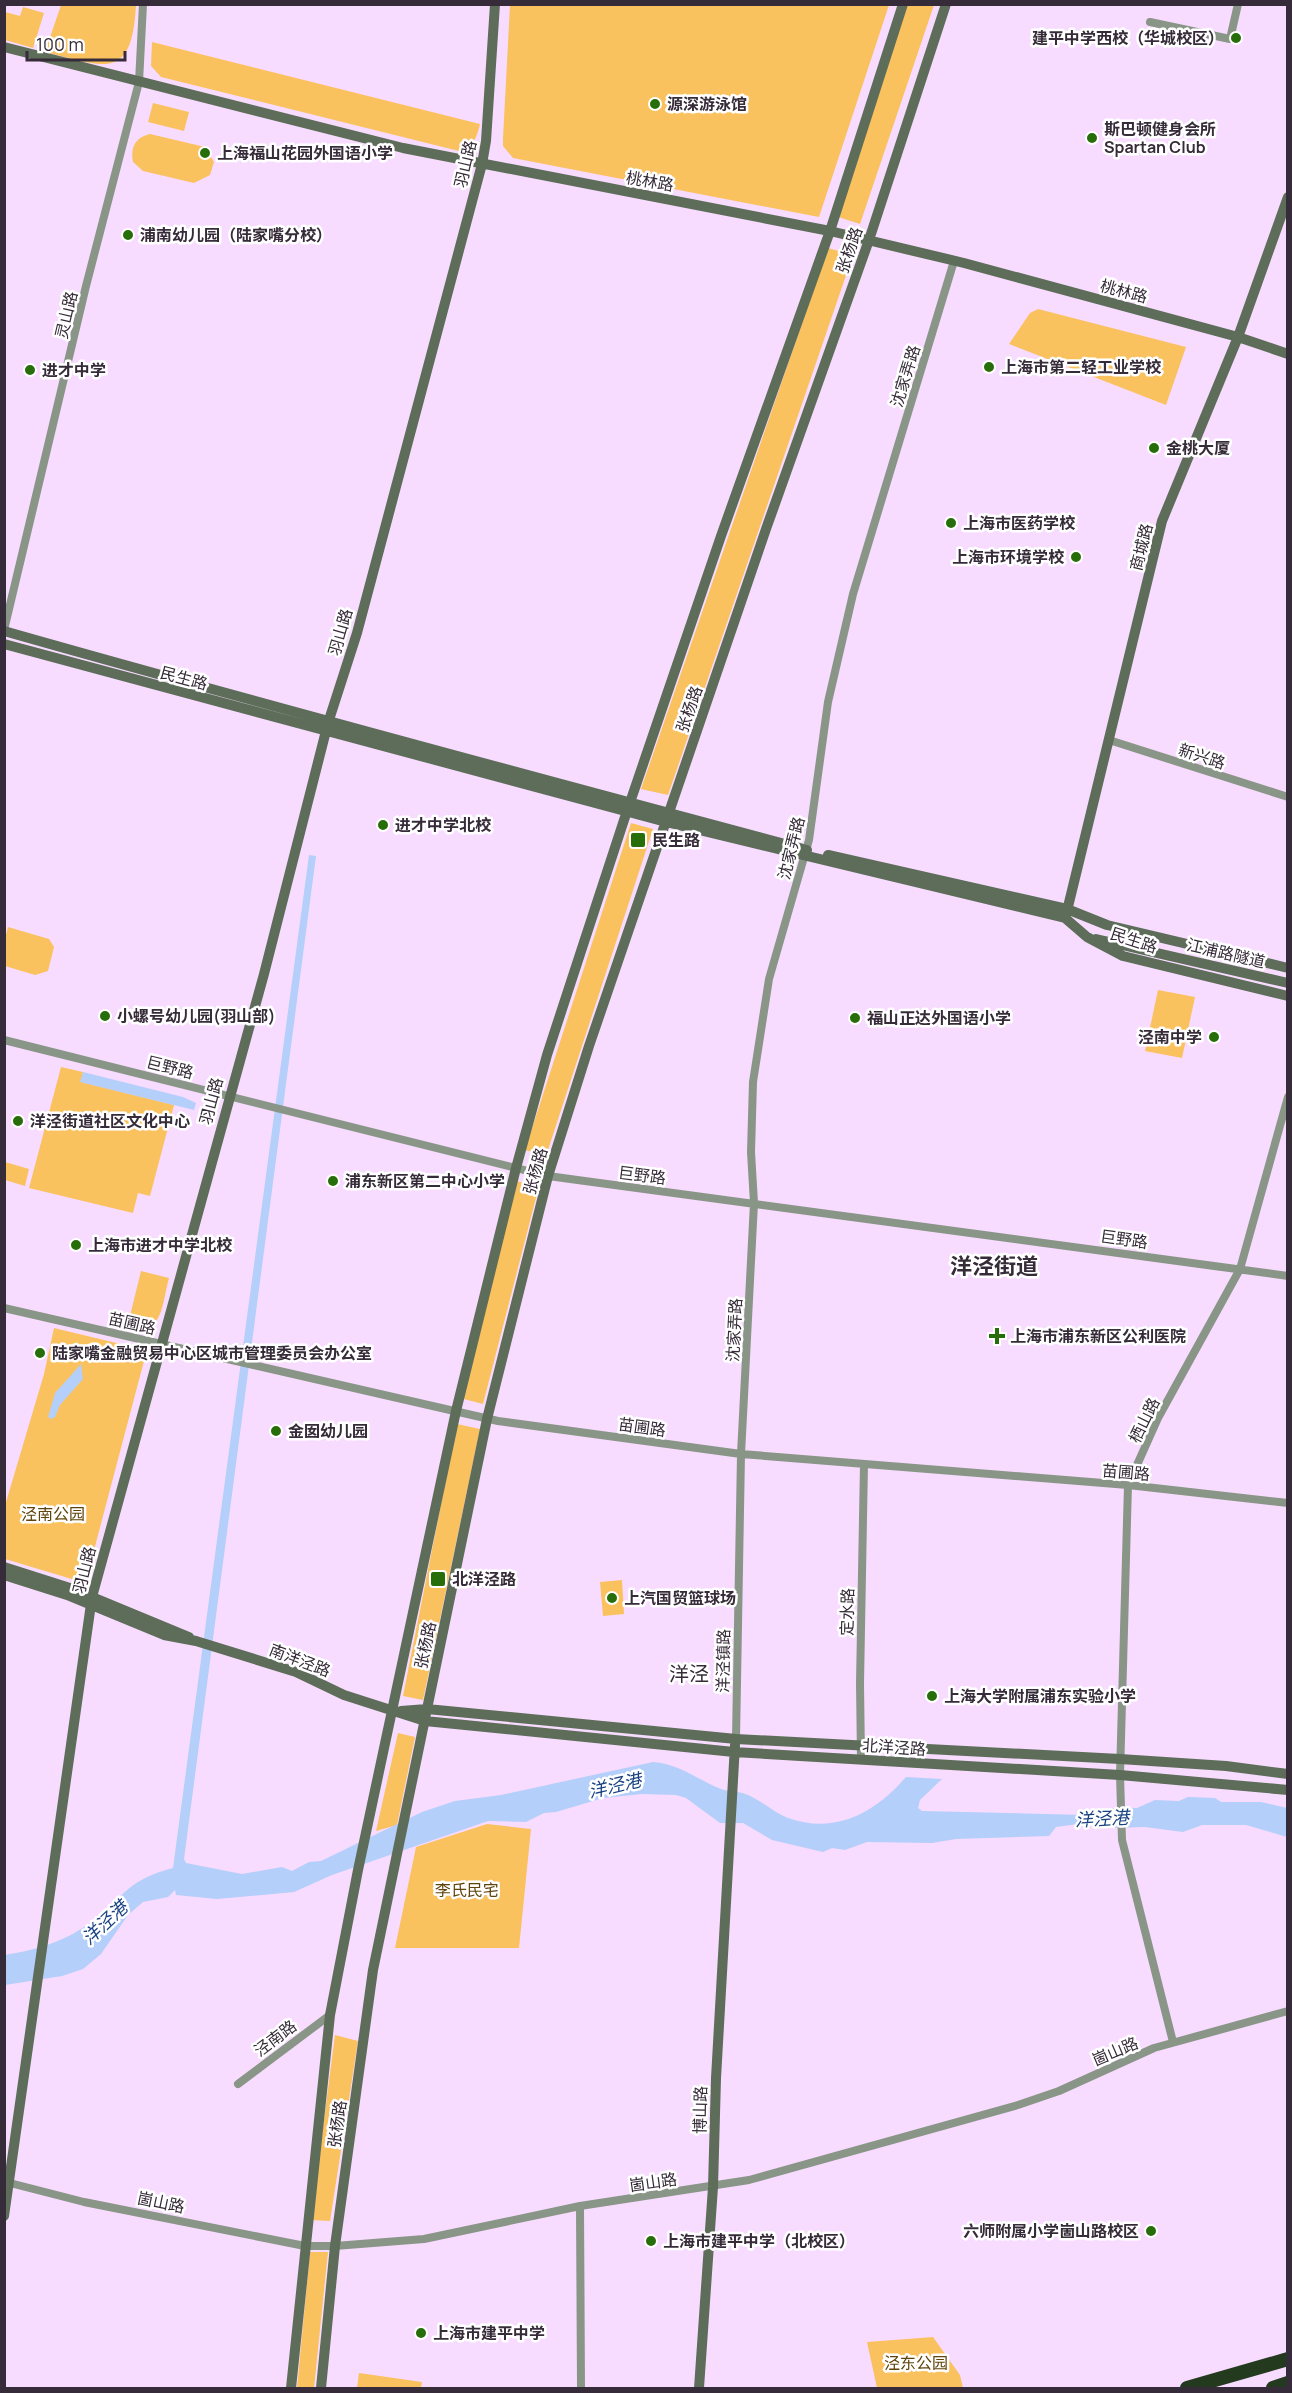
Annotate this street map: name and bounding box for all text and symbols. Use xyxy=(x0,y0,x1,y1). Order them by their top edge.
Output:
scale bar xyxy=(27,24,124,62)
place label: 建平中学西校（华城校区） xyxy=(1032,27,1224,49)
marker: 建平中学西校（华城校区） xyxy=(1229,31,1243,45)
text: 100 m xyxy=(36,32,84,56)
place label: 源深游泳馆 xyxy=(667,93,747,115)
marker: 源深游泳馆 xyxy=(648,97,662,111)
place label: 斯巴顿健身会所 Spartan Club xyxy=(1104,118,1216,158)
marker: 斯巴顿健身会所 Spartan Club xyxy=(1085,131,1099,145)
street label: 羽山路 xyxy=(449,138,481,190)
place label: 上海福山花园外国语小学 xyxy=(217,142,393,164)
marker: 上海福山花园外国语小学 xyxy=(198,146,212,160)
street label: 桃林路 xyxy=(624,166,676,196)
place label: 浦南幼儿园（陆家嘴分校） xyxy=(140,224,332,246)
street label: 张杨路 xyxy=(831,224,867,276)
marker: 浦南幼儿园（陆家嘴分校） xyxy=(121,228,135,242)
street label: 桃林路 xyxy=(1098,274,1150,308)
street label: 灵山路 xyxy=(50,289,82,341)
street label: 沈家弄路 xyxy=(885,342,925,410)
place label: 上海市第二轻工业学校 xyxy=(1001,356,1162,378)
place label: 进才中学 xyxy=(42,359,106,381)
marker: 上海市第二轻工业学校 xyxy=(982,360,996,374)
marker: 进才中学 xyxy=(23,363,37,377)
place label: 金桃大厦 xyxy=(1166,437,1230,459)
marker: 金桃大厦 xyxy=(1147,441,1161,455)
place label: 上海市医药学校 xyxy=(963,512,1076,534)
marker: 上海市医药学校 xyxy=(944,516,958,530)
street label: 商城路 xyxy=(1125,521,1157,573)
place label: 上海市环境学校 xyxy=(952,546,1065,568)
marker: 上海市环境学校 xyxy=(1069,550,1083,564)
street label: 羽山路 xyxy=(323,606,357,658)
street label: 民生路 xyxy=(158,661,210,695)
street label: 张杨路 xyxy=(671,683,707,735)
street label: 新兴路 xyxy=(1176,738,1228,774)
place label: 进才中学北校 xyxy=(395,814,492,836)
street label: 沈家弄路 xyxy=(773,814,809,882)
marker: 进才中学北校 xyxy=(376,818,390,832)
place label: 民生路 xyxy=(652,829,700,851)
marker: 民生路 xyxy=(629,831,647,849)
street label: 民生路 xyxy=(1108,922,1160,958)
street label: 江浦路隧道 xyxy=(1185,933,1267,973)
place label: 小螺号幼儿园(羽山部) xyxy=(117,1005,276,1027)
place label: 福山正达外国语小学 xyxy=(867,1007,1011,1029)
marker: 小螺号幼儿园(羽山部) xyxy=(98,1009,112,1023)
marker: 福山正达外国语小学 xyxy=(848,1011,862,1025)
place label: 泾南中学 xyxy=(1138,1026,1202,1048)
marker: 泾南中学 xyxy=(1207,1030,1221,1044)
street label: 巨野路 xyxy=(144,1051,196,1083)
street label: 羽山路 xyxy=(194,1075,228,1127)
place label: 洋泾街道社区文化中心 xyxy=(30,1110,190,1132)
marker: 洋泾街道社区文化中心 xyxy=(11,1114,25,1128)
street label: 张杨路 xyxy=(518,1145,552,1197)
street label: 巨野路 xyxy=(617,1161,667,1189)
place label: 浦东新区第二中心小学 xyxy=(345,1170,505,1192)
marker: 浦东新区第二中心小学 xyxy=(326,1174,340,1188)
street label: 巨野路 xyxy=(1099,1225,1149,1253)
place label: 上海市进才中学北校 xyxy=(88,1234,233,1256)
marker: 上海市进才中学北校 xyxy=(69,1238,83,1252)
district label: 洋泾街道 xyxy=(950,1251,1038,1281)
street label: 沈家弄路 xyxy=(721,1297,747,1363)
street label: 苗圃路 xyxy=(106,1307,158,1339)
place label: 上海市浦东新区公利医院 xyxy=(1010,1325,1186,1347)
marker: 上海市浦东新区公利医院 xyxy=(988,1327,1006,1345)
place label: 陆家嘴金融贸易中心区城市管理委员会办公室 xyxy=(52,1342,372,1364)
marker: 陆家嘴金融贸易中心区城市管理委员会办公室 xyxy=(33,1346,47,1360)
street label: 栖山路 xyxy=(1124,1394,1164,1446)
street label: 苗圃路 xyxy=(617,1413,667,1441)
place label: 金囡幼儿园 xyxy=(288,1420,368,1442)
marker: 金囡幼儿园 xyxy=(269,1424,283,1438)
street label: 苗圃路 xyxy=(1101,1459,1151,1485)
park label: 泾南公园 xyxy=(21,1503,85,1525)
street label: 羽山路 xyxy=(68,1544,100,1596)
place label: 北洋泾路 xyxy=(452,1568,516,1590)
marker: 北洋泾路 xyxy=(429,1570,447,1588)
place label: 上汽国贸篮球场 xyxy=(624,1587,736,1609)
street label: 定水路 xyxy=(836,1588,858,1636)
marker: 上汽国贸篮球场 xyxy=(605,1591,619,1605)
street label: 张杨路 xyxy=(409,1619,441,1671)
street label: 洋泾镇路 xyxy=(711,1629,735,1693)
street label: 南洋泾路 xyxy=(266,1638,334,1682)
district label: 洋泾 xyxy=(669,1660,709,1687)
place label: 上海大学附属浦东实验小学 xyxy=(944,1685,1136,1707)
marker: 上海大学附属浦东实验小学 xyxy=(925,1689,939,1703)
street label: 北洋泾路 xyxy=(861,1734,927,1760)
water label: 洋泾港 xyxy=(586,1767,647,1803)
water label: 洋泾港 xyxy=(1074,1804,1133,1831)
park label: 李氏民宅 xyxy=(435,1879,499,1901)
water label: 洋泾港 xyxy=(76,1893,134,1949)
street label: 泾南路 xyxy=(249,2015,301,2061)
street label: 崮山路 xyxy=(1089,2031,1141,2071)
street label: 博山路 xyxy=(689,2086,711,2134)
street label: 张杨路 xyxy=(323,2099,351,2149)
street label: 崮山路 xyxy=(628,2168,678,2196)
street label: 崮山路 xyxy=(135,2186,187,2218)
place label: 六师附属小学崮山路校区 xyxy=(963,2220,1139,2242)
marker: 六师附属小学崮山路校区 xyxy=(1144,2224,1158,2238)
place label: 上海市建平中学（北校区） xyxy=(663,2230,855,2252)
marker: 上海市建平中学（北校区） xyxy=(644,2234,658,2248)
place label: 上海市建平中学 xyxy=(433,2322,545,2344)
marker: 上海市建平中学 xyxy=(414,2326,428,2340)
park label: 泾东公园 xyxy=(884,2352,948,2374)

